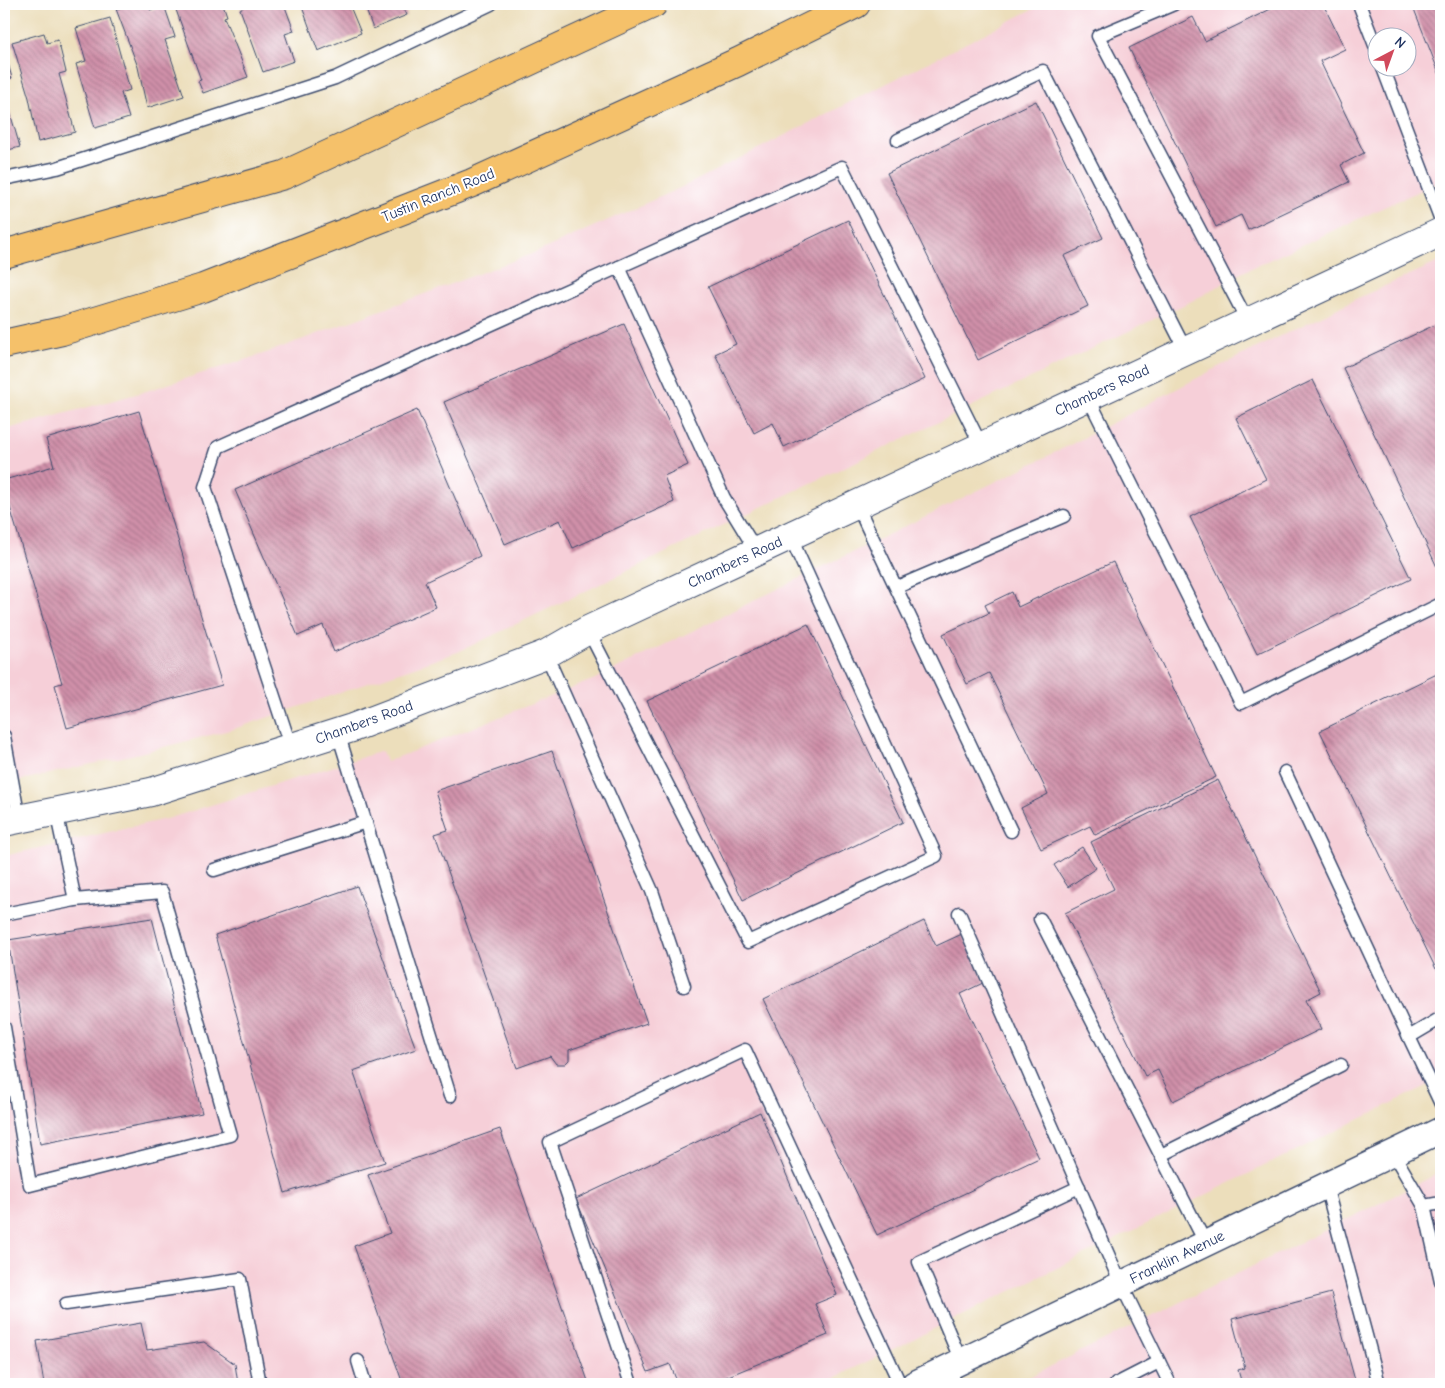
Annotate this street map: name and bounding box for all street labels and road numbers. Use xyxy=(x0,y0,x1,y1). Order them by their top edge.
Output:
street label: Tustin Ranch Road xyxy=(379,164,497,226)
street label: Chambers Road xyxy=(1052,360,1152,420)
street label: Chambers Road xyxy=(685,532,785,592)
street label: Chambers Road xyxy=(313,696,415,748)
street label: Franklin Avenue xyxy=(1127,1226,1228,1288)

